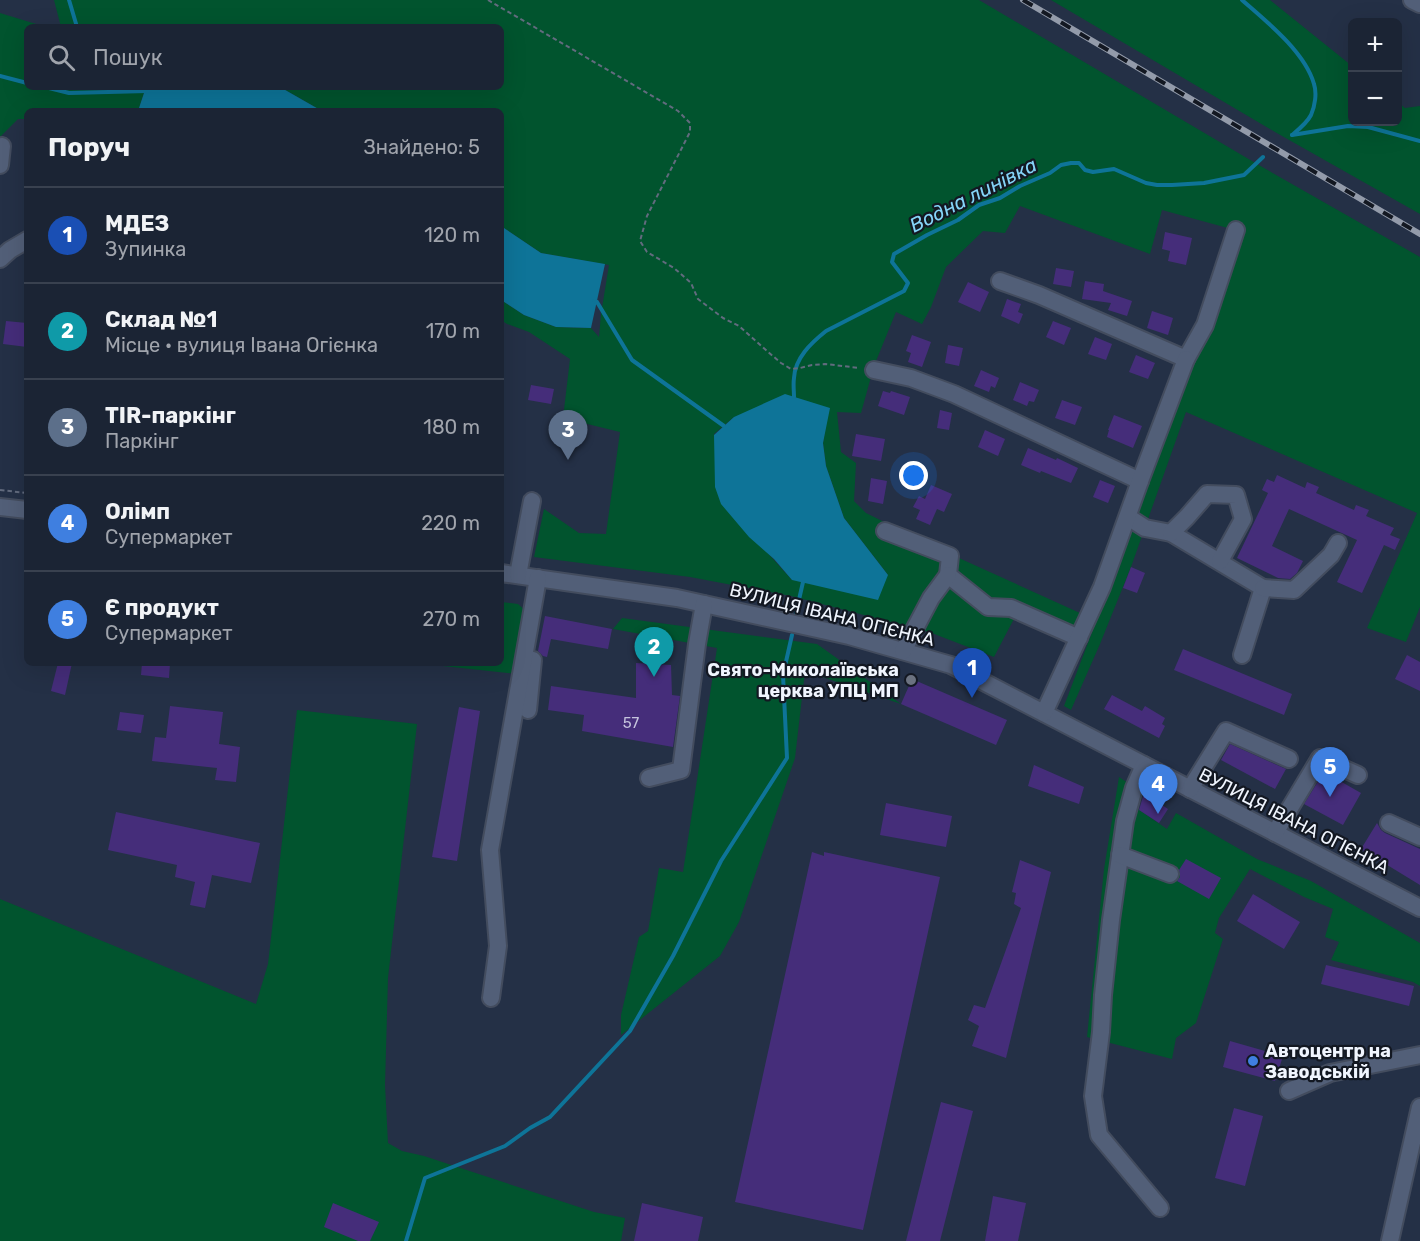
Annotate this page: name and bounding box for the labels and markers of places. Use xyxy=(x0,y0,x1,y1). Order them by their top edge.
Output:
pin: 3 xyxy=(548,410,588,460)
pin: 2 xyxy=(634,628,674,677)
pin: 1 xyxy=(952,648,992,698)
place label: Свято-Миколаївська церква УПЦ МП xyxy=(707,659,899,702)
marker: Свято-Миколаївська церква УПЦ МП xyxy=(904,673,918,687)
pin: 5 xyxy=(1310,748,1350,797)
pin: 4 xyxy=(1138,764,1178,814)
place label: Автоцентр на Заводській xyxy=(1265,1040,1391,1083)
marker: Автоцентр на Заводській xyxy=(1246,1054,1260,1068)

